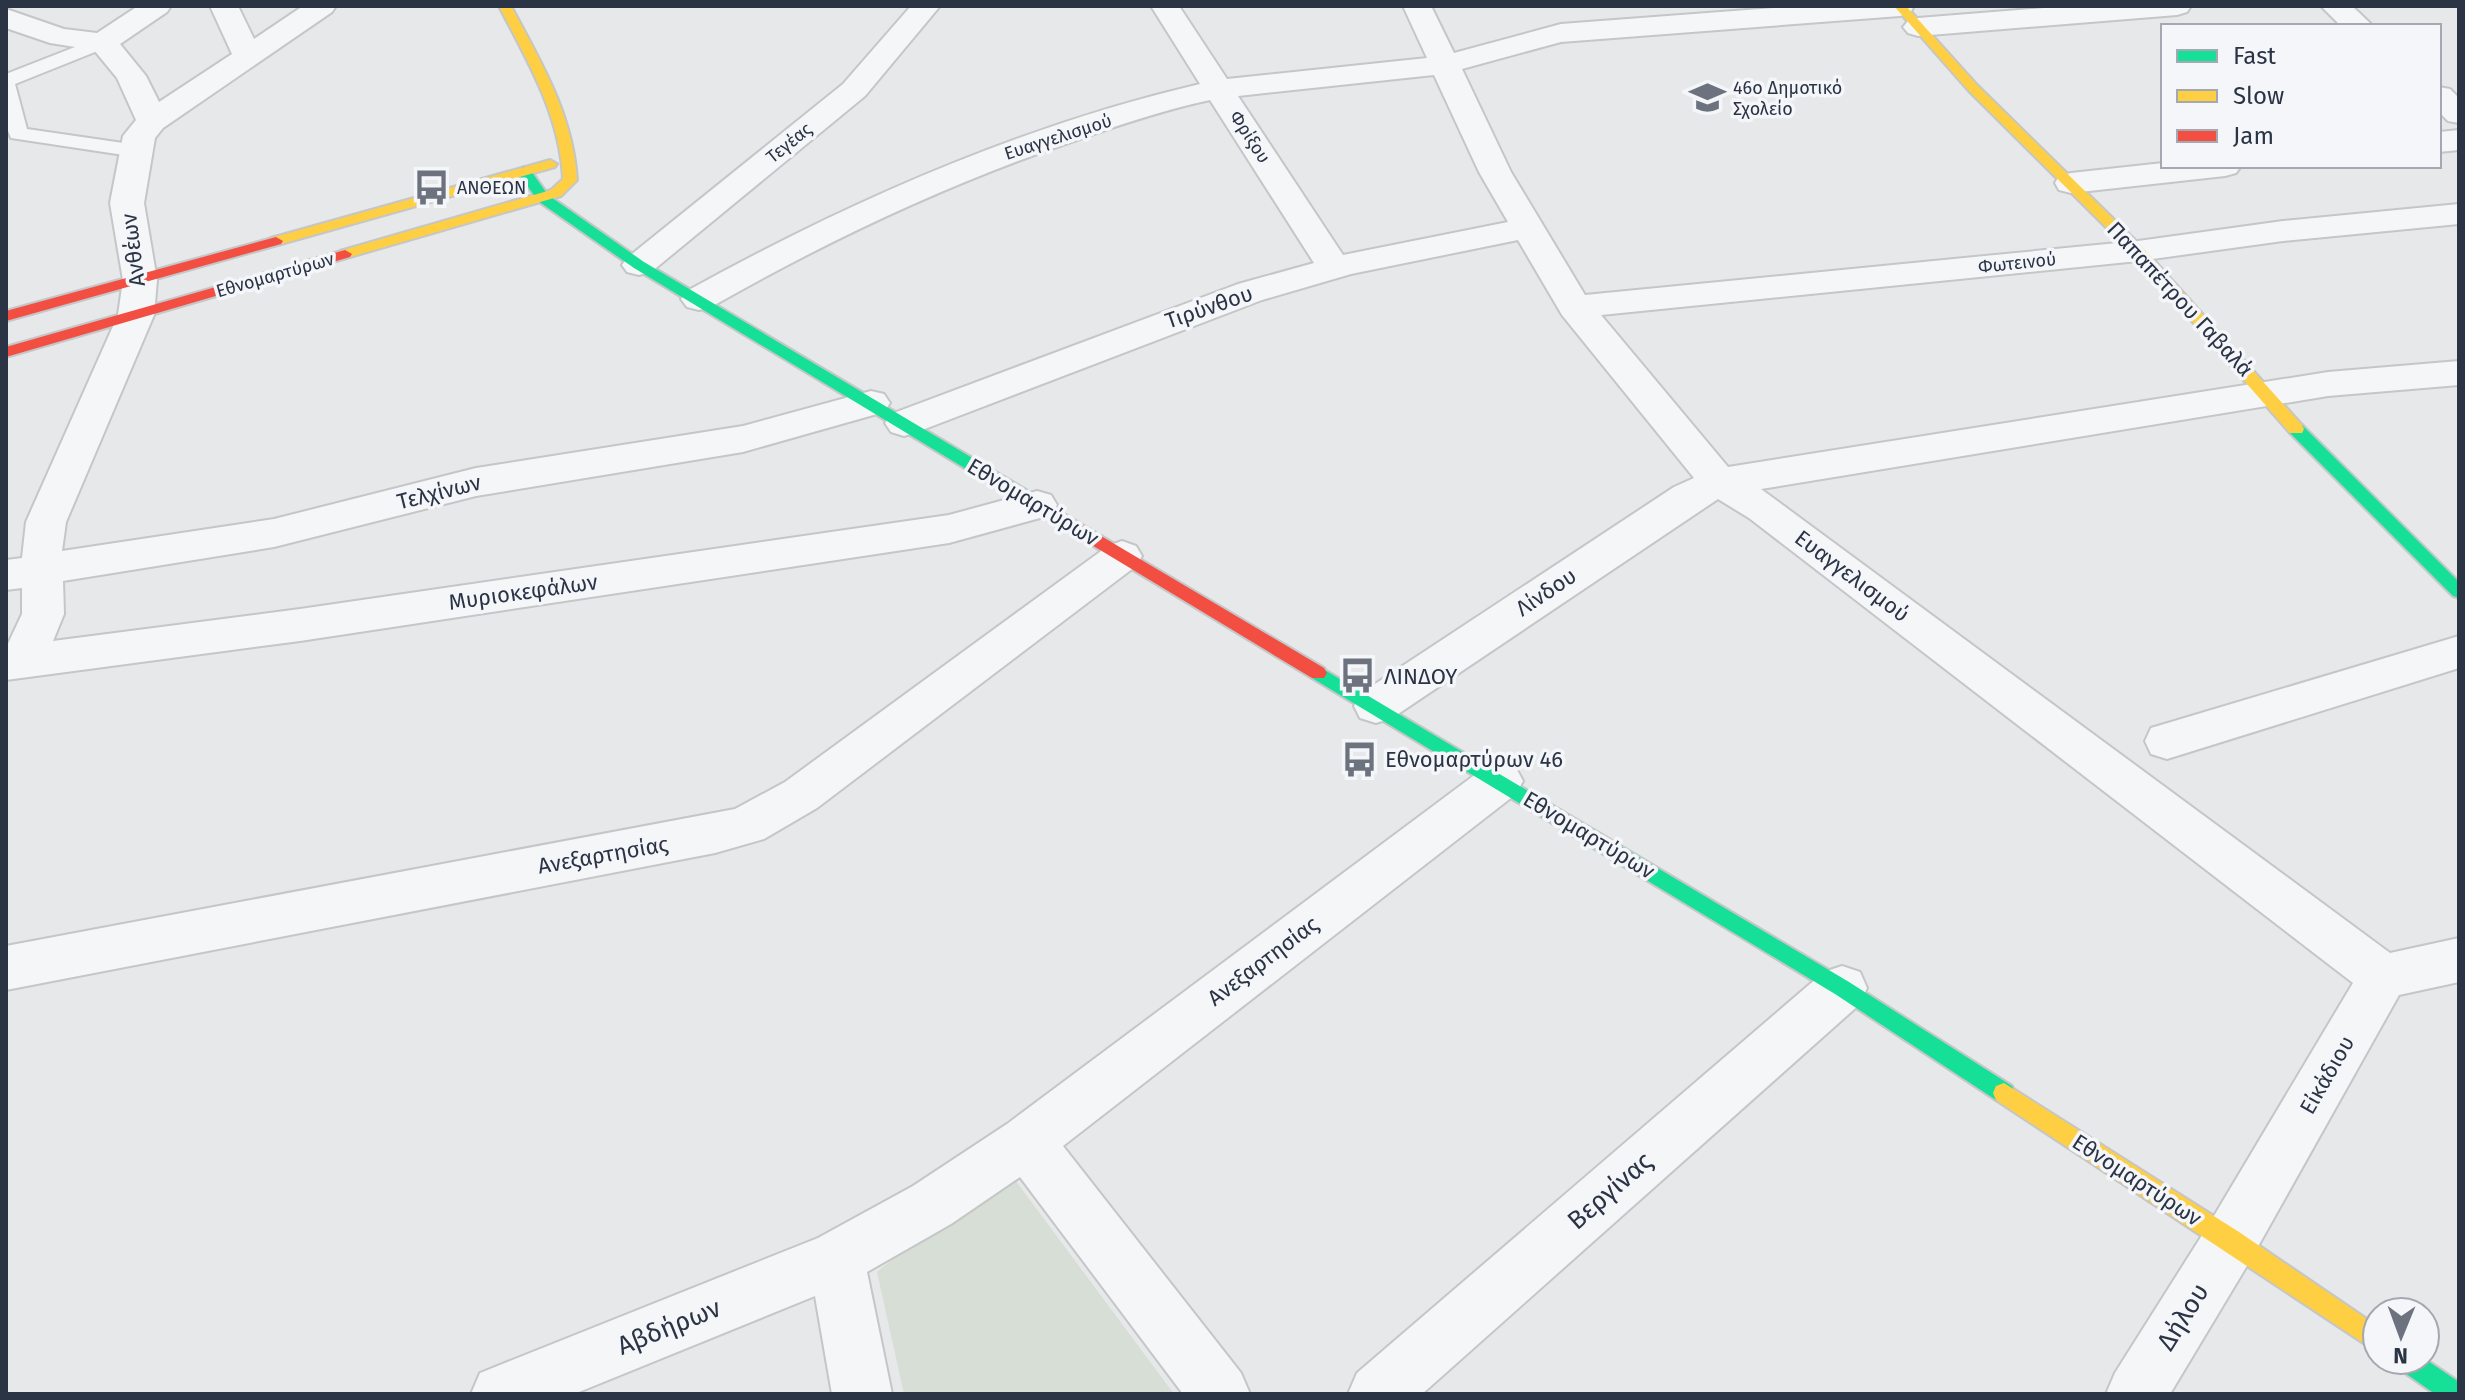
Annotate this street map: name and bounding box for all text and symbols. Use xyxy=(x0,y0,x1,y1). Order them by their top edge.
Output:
legend xyxy=(2161,24,2441,168)
text: Fast xyxy=(2233,42,2276,70)
place label: 46ο Δημοτικό Σχολείο xyxy=(1733,77,1842,120)
school or university icon: 46ο Δημοτικό Σχολείο xyxy=(1688,79,1726,117)
text: Slow xyxy=(2233,82,2284,110)
street label: Φρίξου xyxy=(1225,107,1275,167)
street label: Ευαγγελισμού xyxy=(1002,109,1114,165)
street label: Τεγέας xyxy=(762,118,817,168)
text: Jam xyxy=(2233,122,2274,150)
bus stop icon: ΑΝΘΕΩΝ xyxy=(412,169,450,207)
place label: ΑΝΘΕΩΝ xyxy=(457,177,526,199)
street label: Ανθέων xyxy=(115,212,151,288)
street label: Παπαπέτρου Γαβαλά xyxy=(2101,216,2259,382)
street label: Εθνομαρτύρων xyxy=(214,248,337,302)
street label: Φωτεινού xyxy=(1977,248,2057,278)
street label: Τιρύνθου xyxy=(1162,279,1256,335)
street label: Εθνομαρτύρων xyxy=(962,452,1104,552)
street label: Τελχίνων xyxy=(394,468,484,515)
street label: Ευαγγελισμού xyxy=(1789,524,1915,628)
street label: Λίνδου xyxy=(1511,562,1581,622)
street label: Μυριοκεφάλων xyxy=(447,568,600,616)
bus stop icon: ΛΙΝΔΟΥ xyxy=(1339,657,1377,695)
place label: ΛΙΝΔΟΥ xyxy=(1384,663,1457,690)
bus stop icon: Εθνομαρτύρων 46 xyxy=(1340,740,1378,778)
place label: Εθνομαρτύρων 46 xyxy=(1385,746,1563,773)
street label: Εθνομαρτύρων xyxy=(1518,785,1660,885)
street label: Ανεξαρτησίας xyxy=(536,830,670,880)
street label: Ανεξαρτησίας xyxy=(1202,911,1324,1011)
street label: Εἰκάδιου xyxy=(2294,1031,2360,1119)
street label: Εθνομαρτύρων xyxy=(2067,1128,2207,1232)
street label: Βεργίνας xyxy=(1561,1146,1659,1236)
street label: Δήλου xyxy=(2150,1278,2216,1356)
street label: Αβδήρων xyxy=(613,1292,726,1362)
north arrow xyxy=(2361,1296,2441,1376)
text: N xyxy=(2393,1342,2408,1369)

